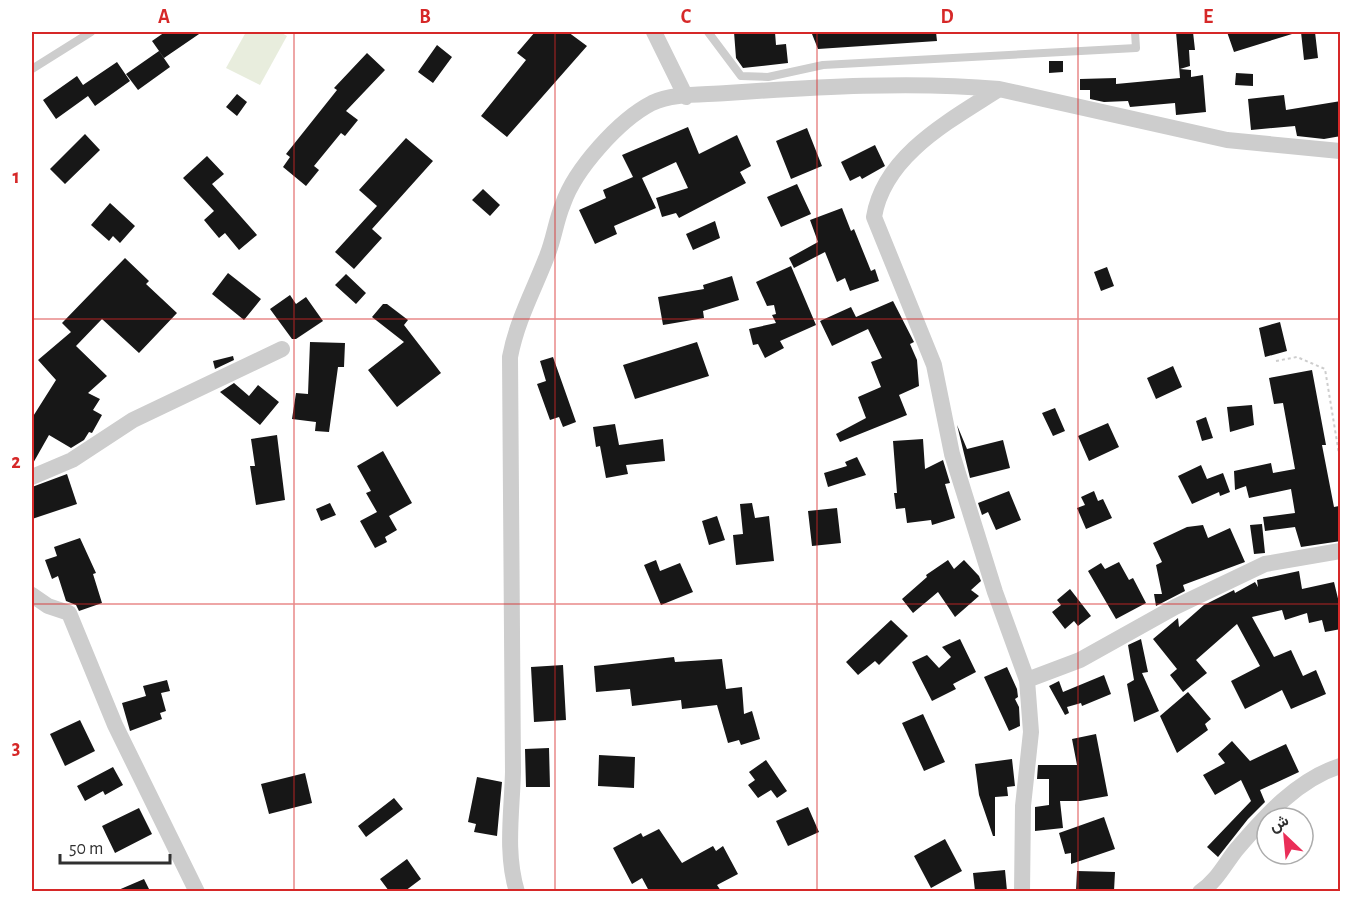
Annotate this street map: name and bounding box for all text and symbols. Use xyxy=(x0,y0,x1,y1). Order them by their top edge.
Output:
text: A xyxy=(158,7,170,27)
text: B xyxy=(419,7,431,27)
text: C xyxy=(681,7,692,27)
text: D xyxy=(940,7,954,27)
text: E xyxy=(1203,7,1213,27)
text: 1 xyxy=(12,167,20,187)
text: 2 xyxy=(11,452,21,472)
text: 3 xyxy=(12,738,20,758)
north arrow xyxy=(1255,806,1315,866)
text: ش xyxy=(1267,812,1291,836)
scale bar xyxy=(60,827,170,865)
text: 50 m xyxy=(69,840,103,858)

